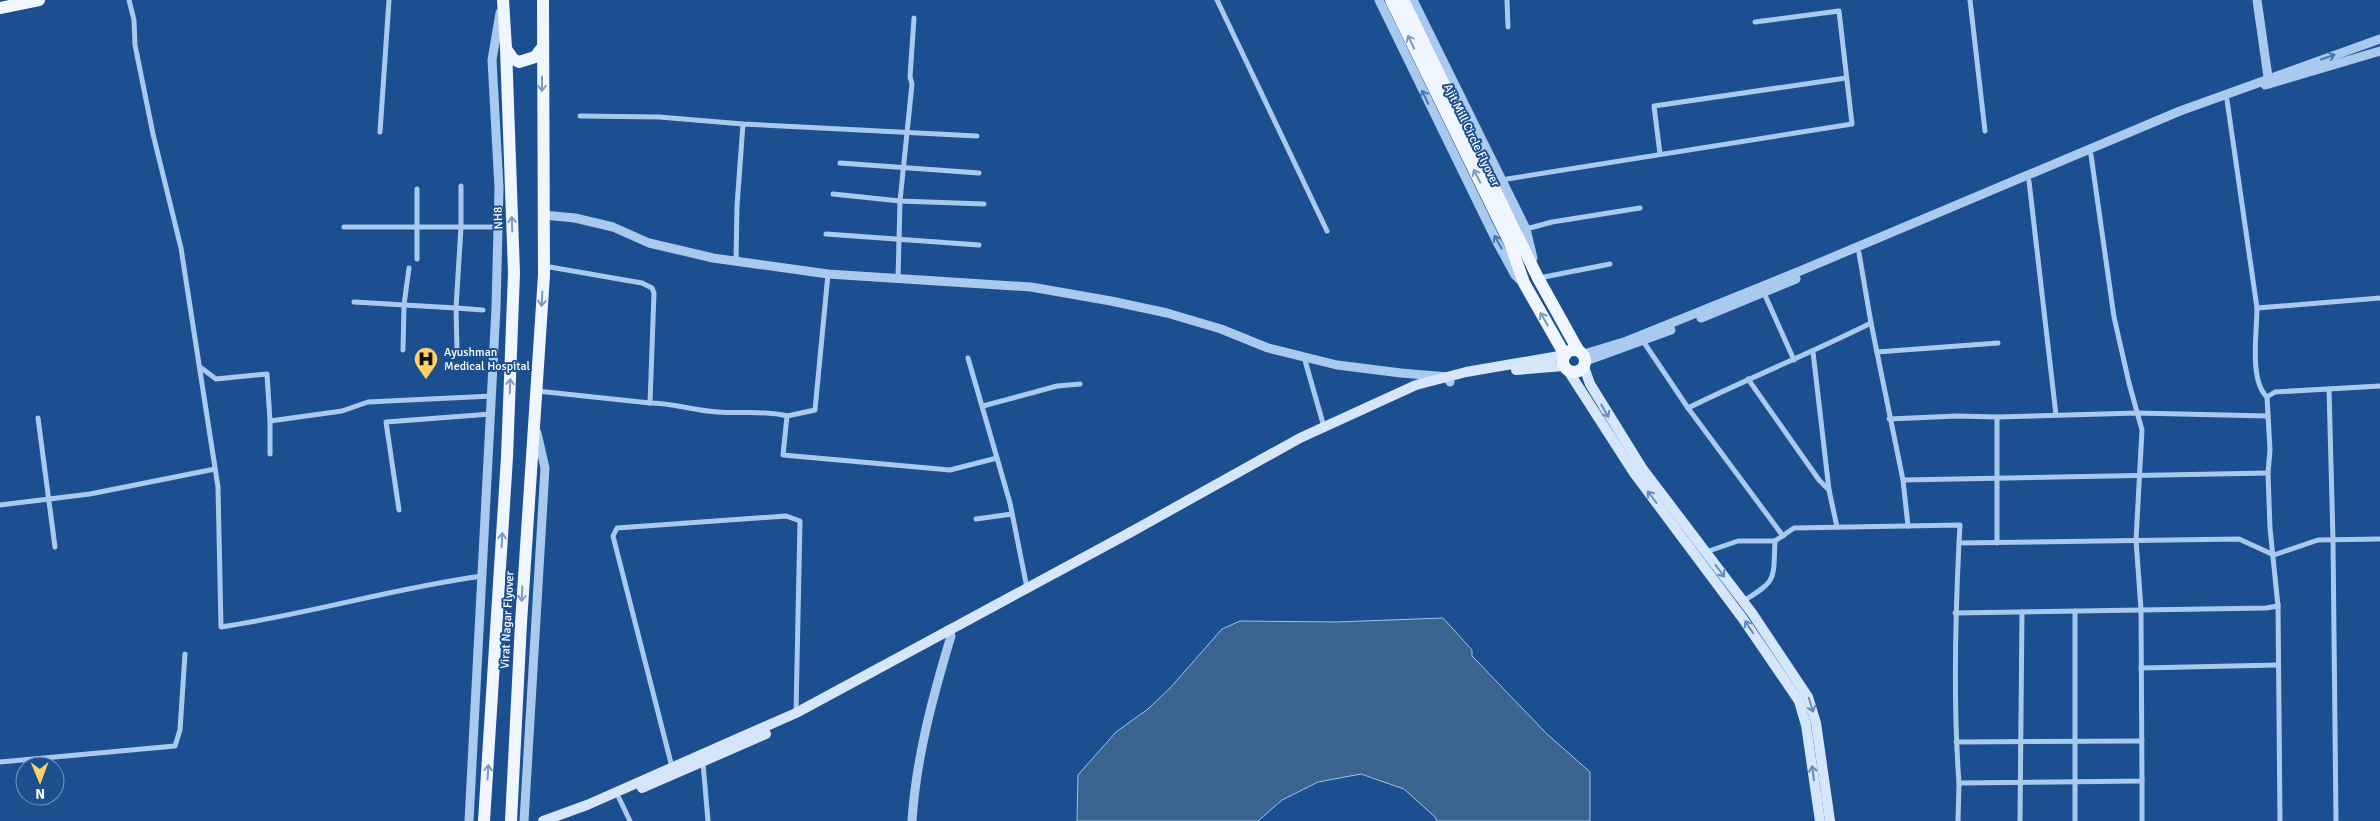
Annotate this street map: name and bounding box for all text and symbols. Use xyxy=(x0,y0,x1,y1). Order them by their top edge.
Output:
one-way arrow xyxy=(1406,35,1415,50)
one-way arrow xyxy=(2319,52,2335,61)
one-way arrow xyxy=(537,75,547,91)
street label: Ajit Mill Circle Flyover xyxy=(1440,81,1503,190)
one-way arrow xyxy=(1420,90,1429,105)
one-way arrow xyxy=(1472,169,1481,184)
street label: NH8 xyxy=(491,206,506,230)
one-way arrow xyxy=(507,216,517,232)
one-way arrow xyxy=(1493,235,1503,250)
one-way arrow xyxy=(538,290,547,306)
one-way arrow xyxy=(1539,312,1549,326)
place label: Ayushman Medical Hospital xyxy=(444,345,531,374)
hospital icon: Ayushman Medical Hospital xyxy=(413,346,439,380)
one-way arrow xyxy=(505,379,514,395)
one-way arrow xyxy=(1601,403,1611,417)
one-way arrow xyxy=(1646,491,1657,504)
one-way arrow xyxy=(498,533,507,549)
one-way arrow xyxy=(1715,564,1725,578)
street label: Virat Nagar Flyover xyxy=(497,570,518,669)
one-way arrow xyxy=(518,586,527,602)
one-way arrow xyxy=(1744,620,1754,634)
one-way arrow xyxy=(1806,697,1816,713)
north arrow xyxy=(15,756,65,806)
one-way arrow xyxy=(483,765,492,781)
one-way arrow xyxy=(1808,765,1818,781)
text: N xyxy=(35,785,45,802)

